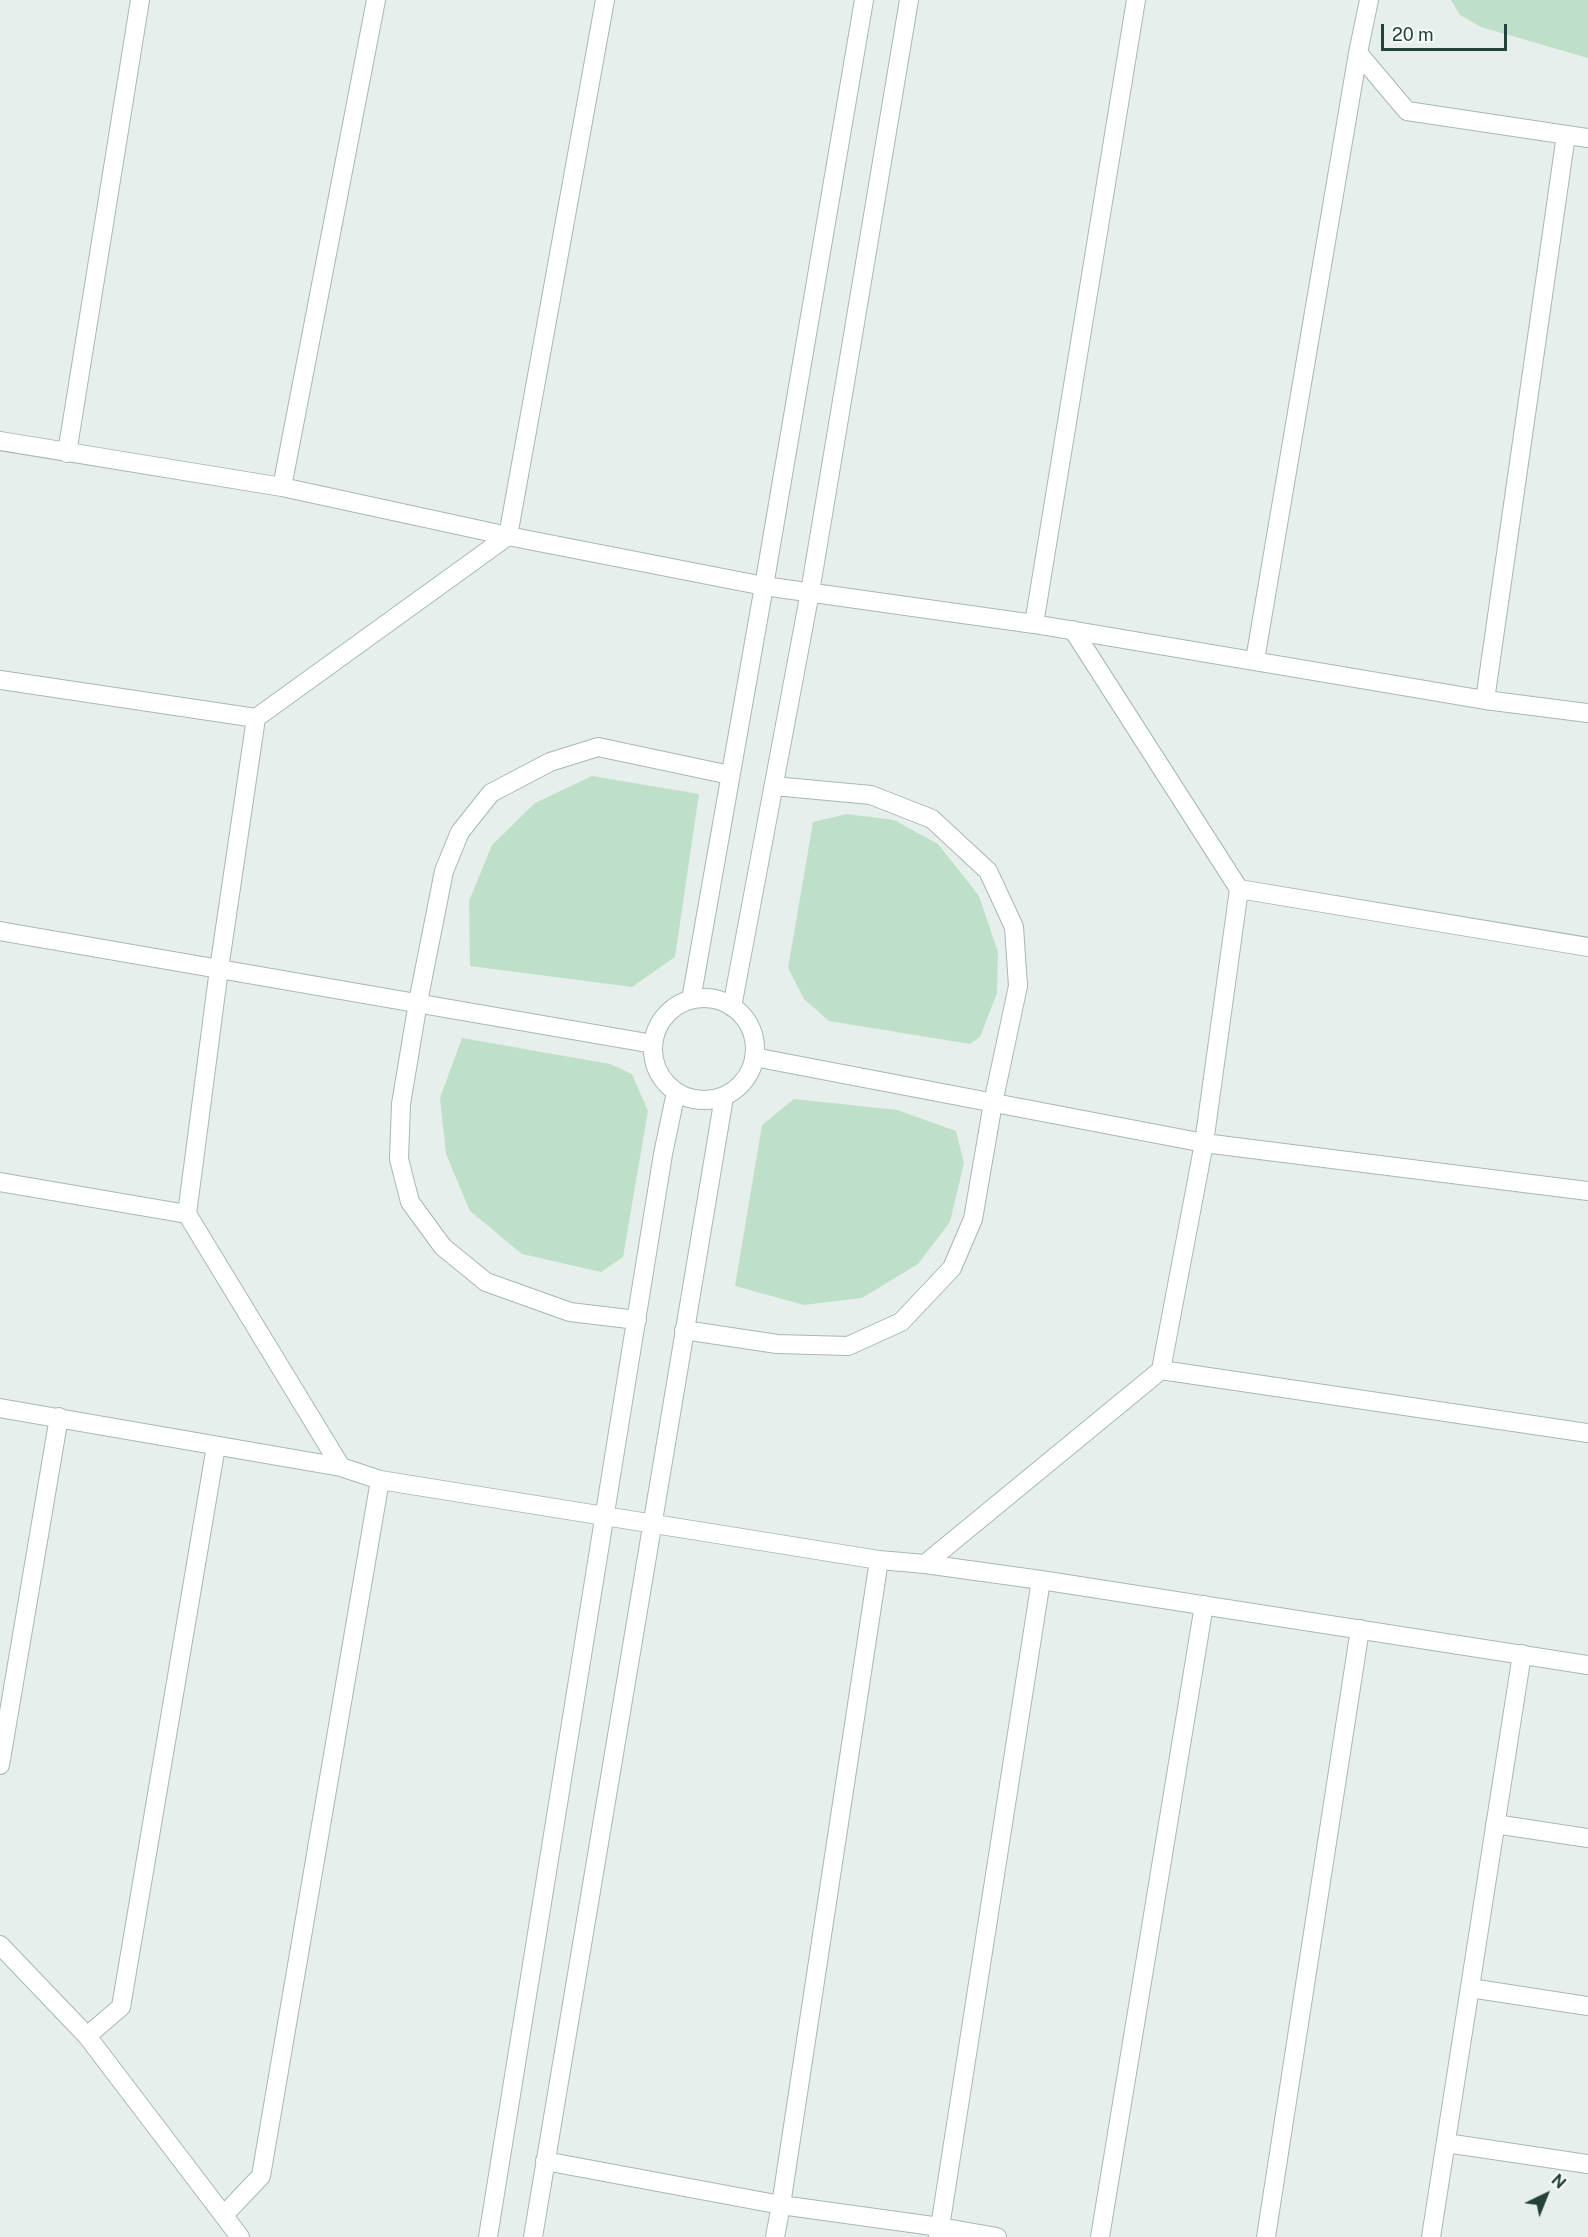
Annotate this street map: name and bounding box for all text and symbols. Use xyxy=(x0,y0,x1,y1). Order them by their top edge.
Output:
scale bar xyxy=(1384,12,1510,50)
text: 20 m xyxy=(1392,24,1434,45)
north arrow xyxy=(1516,2165,1576,2225)
text: N xyxy=(1548,2170,1570,2193)

